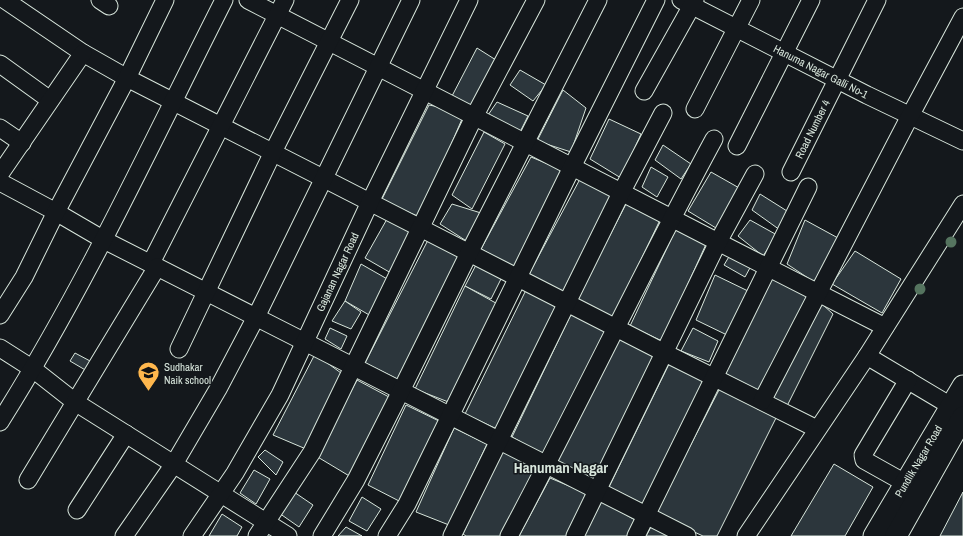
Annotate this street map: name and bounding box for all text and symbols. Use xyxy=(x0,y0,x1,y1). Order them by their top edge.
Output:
street label: Hanuma Nagar Galli No-1 xyxy=(771,41,871,101)
street label: Road Number 4 xyxy=(792,97,833,161)
street label: Gajanan Nagar Road xyxy=(313,230,362,314)
school or university icon: Sudhakar Naik school xyxy=(136,360,162,393)
place label: Sudhakar Naik school xyxy=(164,360,211,387)
street label: Pundlik Nagar Road xyxy=(892,423,945,500)
district label: Hanuman Nagar xyxy=(514,457,608,478)

